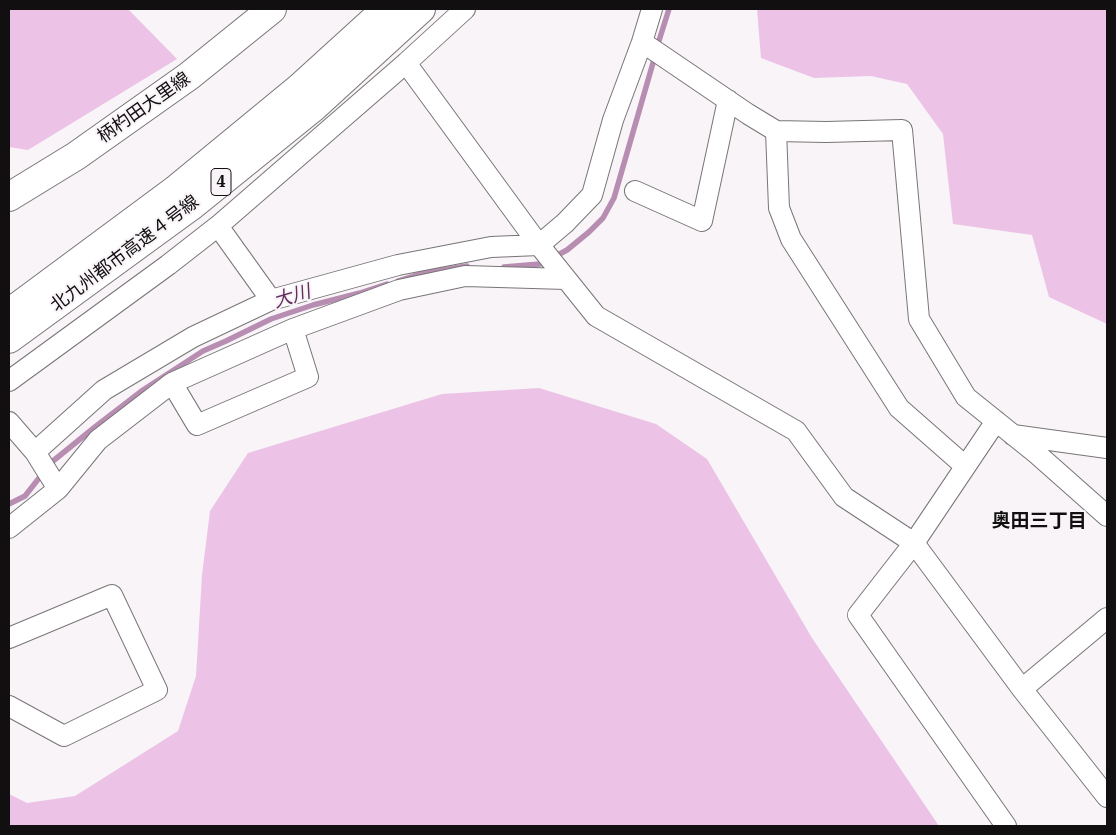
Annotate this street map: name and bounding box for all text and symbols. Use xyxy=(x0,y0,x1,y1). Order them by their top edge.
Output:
street label: 柄杓田大里線 xyxy=(94,68,194,148)
road number: 4 xyxy=(211,168,231,196)
street label: 北九州都市高速４号線 xyxy=(47,191,203,317)
water label: 大川 xyxy=(270,281,314,313)
district label: 奥田三丁目 xyxy=(992,511,1086,533)

